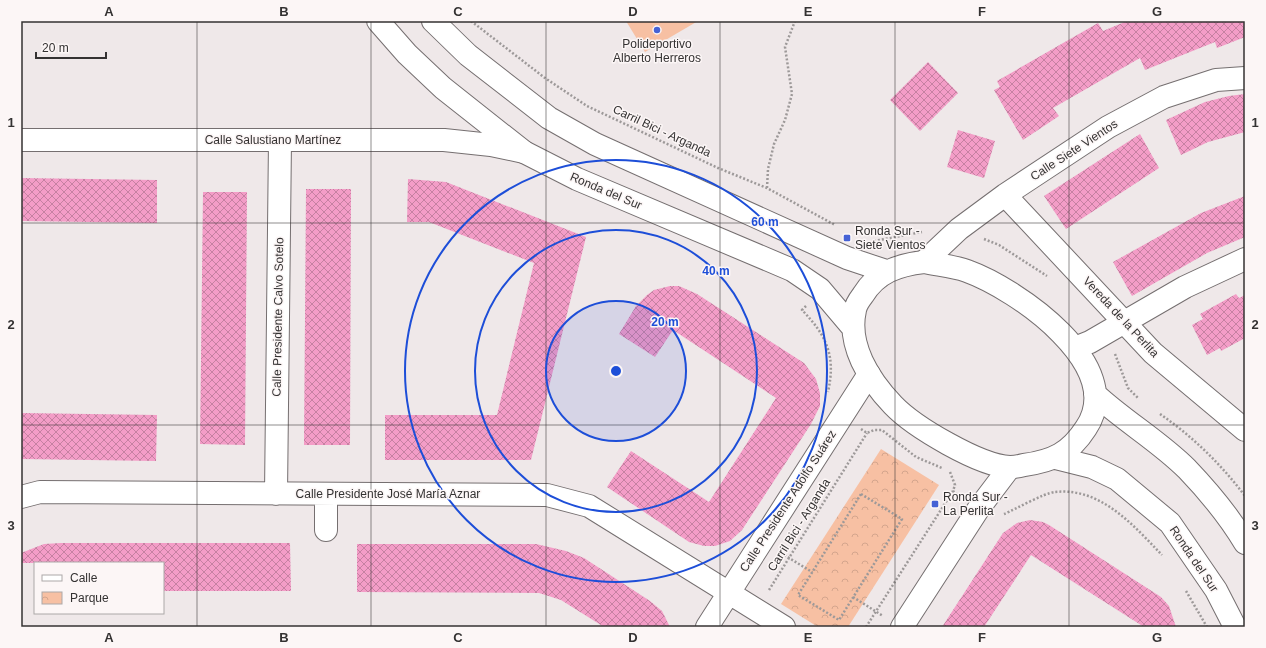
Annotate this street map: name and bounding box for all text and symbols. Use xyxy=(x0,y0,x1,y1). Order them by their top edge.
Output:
text: A xyxy=(104,4,114,19)
text: B xyxy=(279,4,289,19)
text: C xyxy=(453,4,463,19)
text: D xyxy=(628,4,638,19)
text: E xyxy=(804,4,813,19)
text: F xyxy=(978,4,986,19)
text: G xyxy=(1152,4,1162,19)
marker: Polideportivo Alberto Herreros xyxy=(652,25,662,35)
scale bar xyxy=(36,34,106,60)
place label: Polideportivo Alberto Herreros xyxy=(613,37,701,65)
text: 20 m xyxy=(42,41,69,55)
street label: Carril Bici - Arganda xyxy=(611,102,714,160)
text: 1 xyxy=(7,115,15,130)
text: 1 xyxy=(1251,115,1259,130)
street label: Calle Siete Vientos xyxy=(1028,117,1120,183)
street label: Calle Salustiano Martínez xyxy=(205,133,341,147)
street label: Ronda del Sur xyxy=(568,170,644,212)
text: 60 m xyxy=(751,215,779,229)
place label: Ronda Sur - Siete Vientos xyxy=(855,224,926,252)
marker: Ronda Sur - Siete Vientos xyxy=(842,233,852,243)
street label: Calle Presidente Calvo Sotelo xyxy=(270,237,286,397)
text: 40 m xyxy=(702,264,730,278)
street label: Vereda de la Perlita xyxy=(1080,274,1162,360)
text: 20 m xyxy=(651,315,679,329)
text: 2 xyxy=(7,317,15,332)
text: 2 xyxy=(1251,317,1259,332)
centre of rings xyxy=(609,364,623,378)
street label: Calle Presidente Adolfo Suárez xyxy=(737,428,839,574)
street label: Carril Bici - Arganda xyxy=(765,476,833,574)
street label: Calle Presidente José María Aznar xyxy=(296,487,480,501)
place label: Ronda Sur - La Perlita xyxy=(943,490,1008,518)
marker: Ronda Sur - La Perlita xyxy=(930,499,940,509)
text: 3 xyxy=(7,518,15,533)
text: 3 xyxy=(1251,518,1259,533)
street label: Ronda del Sur xyxy=(1167,523,1221,595)
legend xyxy=(34,562,164,614)
text: Calle xyxy=(70,571,98,585)
text: Parque xyxy=(70,591,109,605)
text: A xyxy=(104,630,114,645)
text: B xyxy=(279,630,289,645)
text: C xyxy=(453,630,463,645)
text: D xyxy=(628,630,638,645)
text: E xyxy=(804,630,813,645)
text: F xyxy=(978,630,986,645)
text: G xyxy=(1152,630,1162,645)

